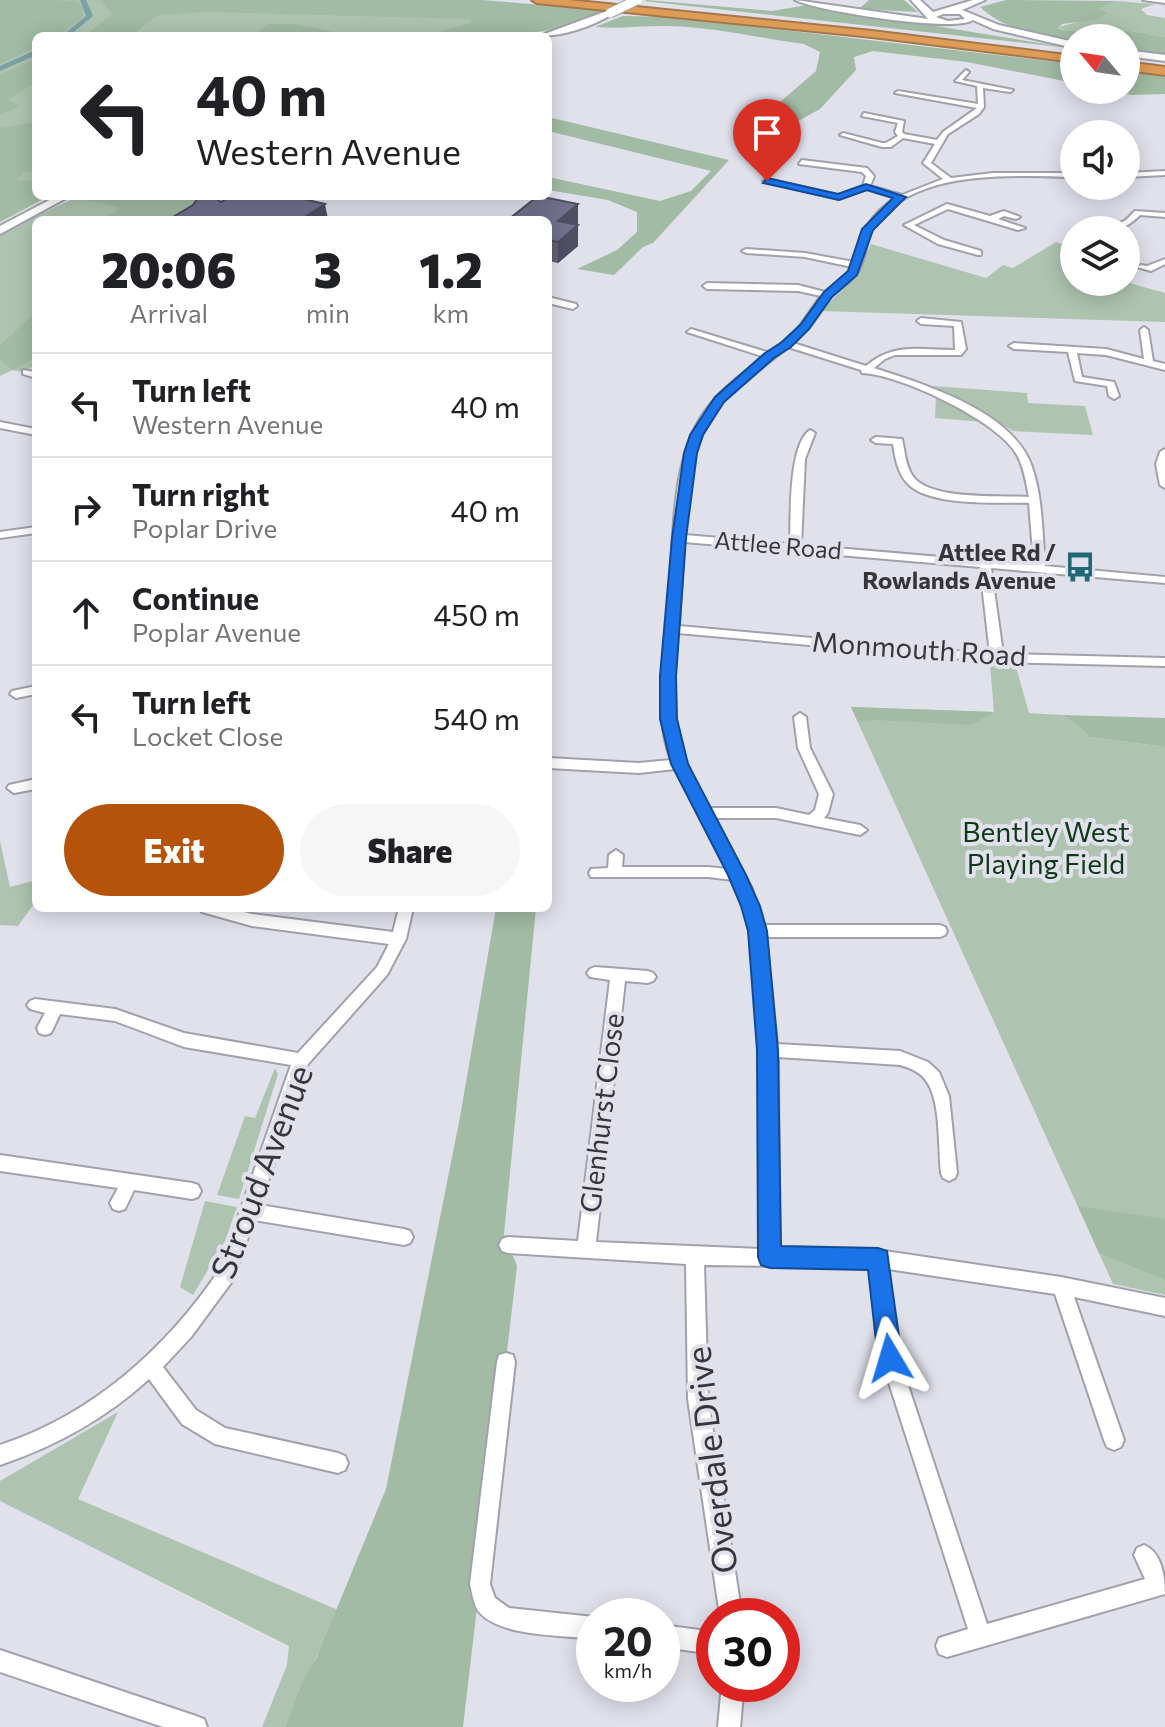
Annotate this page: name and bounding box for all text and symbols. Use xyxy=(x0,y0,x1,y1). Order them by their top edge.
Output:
north arrow xyxy=(1060,24,1140,104)
map controls xyxy=(1060,24,1140,296)
text: 40 m xyxy=(196,59,327,128)
icon: left xyxy=(64,64,168,168)
pin xyxy=(733,99,801,181)
icon: arrive xyxy=(745,111,789,155)
button: sound xyxy=(1060,120,1140,200)
text: Western Avenue xyxy=(196,128,461,172)
button: layers xyxy=(1060,216,1140,296)
text: 20:06 xyxy=(101,239,236,298)
text: 3 xyxy=(314,239,342,298)
text: 1.2 xyxy=(419,239,483,298)
text: Arrival xyxy=(129,297,208,328)
text: min xyxy=(306,297,350,328)
text: km xyxy=(433,297,469,328)
text: Turn left xyxy=(132,371,251,408)
icon: left xyxy=(64,383,108,427)
text: 40 m xyxy=(451,387,520,424)
text: Western Avenue xyxy=(132,408,323,439)
text: Turn right xyxy=(132,475,269,512)
icon: right xyxy=(64,487,108,531)
text: 40 m xyxy=(451,491,520,528)
text: Poplar Drive xyxy=(132,512,277,543)
street label: Attlee Road xyxy=(713,525,843,564)
place label: Attlee Rd / Rowlands Avenue xyxy=(862,537,1056,594)
bus stop icon: Attlee Rd / Rowlands Avenue xyxy=(1063,550,1097,584)
text: Continue xyxy=(132,579,259,616)
icon: ahead xyxy=(64,591,108,635)
text: 450 m xyxy=(433,595,520,632)
text: Poplar Avenue xyxy=(132,616,301,647)
street label: Monmouth Road xyxy=(811,624,1027,672)
text: Turn left xyxy=(132,683,251,720)
icon: left xyxy=(64,695,108,739)
text: 540 m xyxy=(433,699,520,736)
text: Locket Close xyxy=(132,720,283,751)
button: Exit xyxy=(64,804,284,896)
button: Share xyxy=(300,804,520,896)
park label: Bentley West Playing Field xyxy=(962,814,1130,880)
street label: Glenhurst Close xyxy=(572,1011,630,1214)
street label: Stroud Avenue xyxy=(200,1059,320,1284)
position arrow xyxy=(848,1316,932,1400)
street label: Overdale Drive xyxy=(675,1344,745,1576)
speed limit sign: 30 xyxy=(696,1598,800,1702)
text: 20 xyxy=(603,1615,653,1664)
text: km/h xyxy=(604,1658,652,1682)

